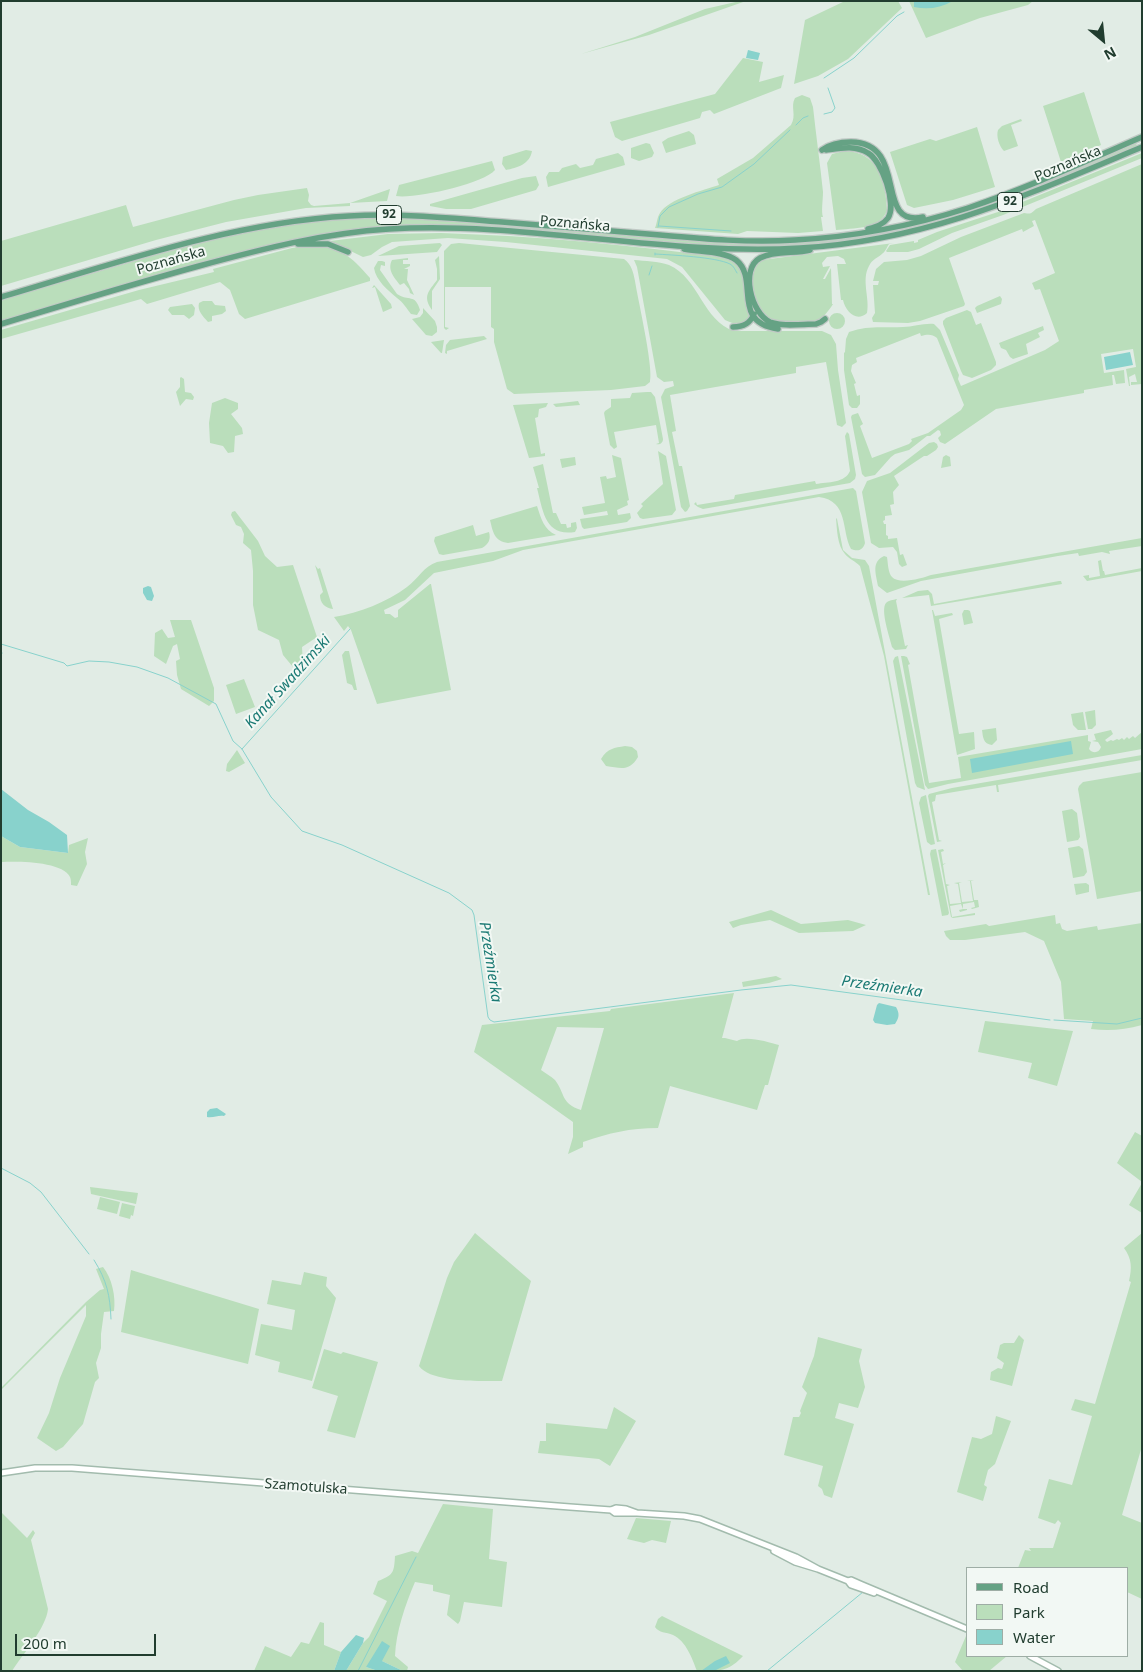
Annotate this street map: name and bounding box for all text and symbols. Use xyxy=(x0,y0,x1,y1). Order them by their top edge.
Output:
north arrow xyxy=(1078,15,1128,65)
text: N xyxy=(1101,43,1120,65)
street label: Poznańska xyxy=(1032,142,1104,186)
road number: 92 xyxy=(998,192,1022,212)
road number: 92 xyxy=(376,206,402,224)
street label: Poznańska xyxy=(539,213,611,235)
street label: Poznańska xyxy=(135,243,207,279)
water label: Kanał Swadzimski xyxy=(242,632,334,732)
water label: Przeźmierka xyxy=(475,920,505,1004)
water label: Przeźmierka xyxy=(840,972,924,1002)
street label: Szamotulska xyxy=(264,1476,348,1498)
legend xyxy=(966,1567,1128,1657)
text: Road xyxy=(1013,1577,1049,1597)
text: Park xyxy=(1013,1602,1045,1622)
scale bar xyxy=(18,1624,159,1656)
text: Water xyxy=(1013,1627,1055,1647)
text: 200 m xyxy=(23,1633,67,1653)

